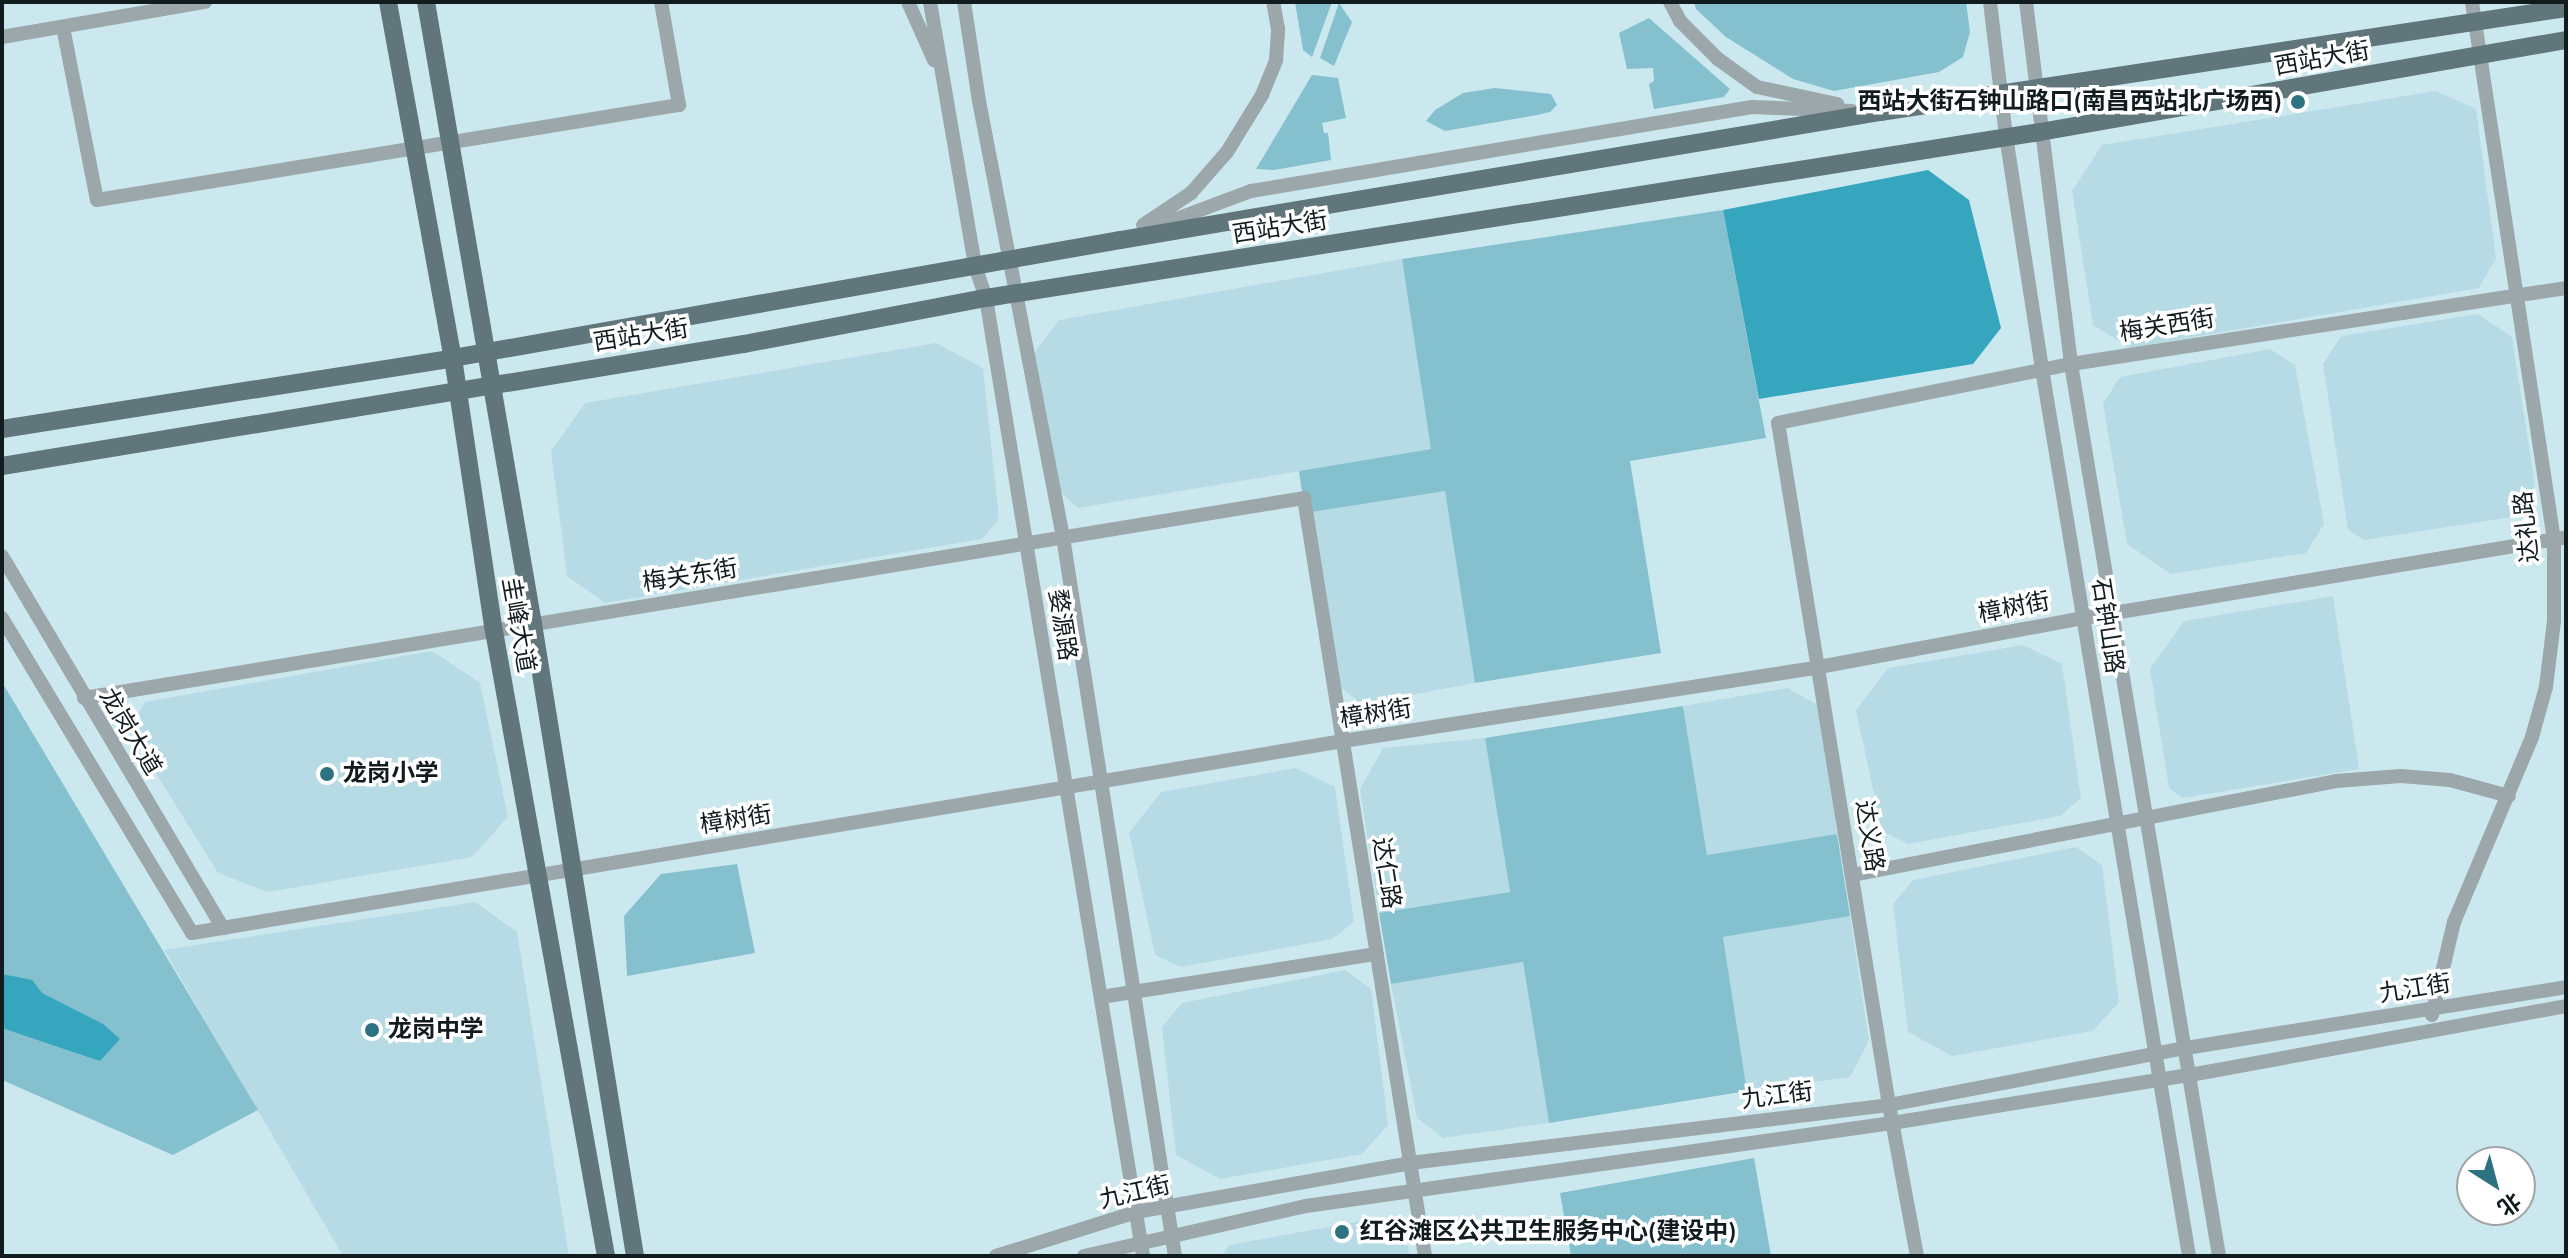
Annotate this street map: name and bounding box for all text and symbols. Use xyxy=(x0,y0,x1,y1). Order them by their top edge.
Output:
street label: 西站大街 xyxy=(2272,36,2372,82)
place label: 西站大街石钟山路口(南昌西站北广场西) xyxy=(1857,88,2282,116)
marker: 西站大街石钟山路口(南昌西站北广场西) xyxy=(2289,93,2307,111)
street label: 西站大街 xyxy=(1230,206,1330,250)
street label: 梅关西街 xyxy=(2117,304,2217,348)
street label: 西站大街 xyxy=(591,314,691,358)
street label: 达礼路 xyxy=(2509,490,2545,564)
street label: 梅关东街 xyxy=(640,554,740,598)
street label: 圭峰大道 xyxy=(495,575,541,675)
street label: 石钟山路 xyxy=(2085,576,2129,676)
street label: 婺源路 xyxy=(1042,587,1082,663)
street label: 樟树街 xyxy=(1976,587,2052,629)
street label: 龙岗大道 xyxy=(93,683,167,781)
street label: 樟树街 xyxy=(1338,694,1414,734)
place label: 龙岗小学 xyxy=(343,760,439,788)
marker: 龙岗小学 xyxy=(318,765,336,783)
street label: 达义路 xyxy=(1849,798,1889,874)
street label: 樟树街 xyxy=(698,800,774,840)
street label: 达仁路 xyxy=(1366,835,1406,911)
street label: 九江街 xyxy=(2377,969,2453,1009)
place label: 龙岗中学 xyxy=(388,1016,484,1044)
marker: 龙岗中学 xyxy=(363,1021,381,1039)
street label: 九江街 xyxy=(1740,1077,1814,1115)
north arrow xyxy=(2456,1146,2536,1226)
street label: 九江街 xyxy=(1097,1171,1173,1215)
text: 北 xyxy=(2491,1184,2527,1223)
place label: 红谷滩区公共卫生服务中心(建设中) xyxy=(1360,1218,1737,1246)
marker: 红谷滩区公共卫生服务中心(建设中) xyxy=(1331,1221,1353,1243)

